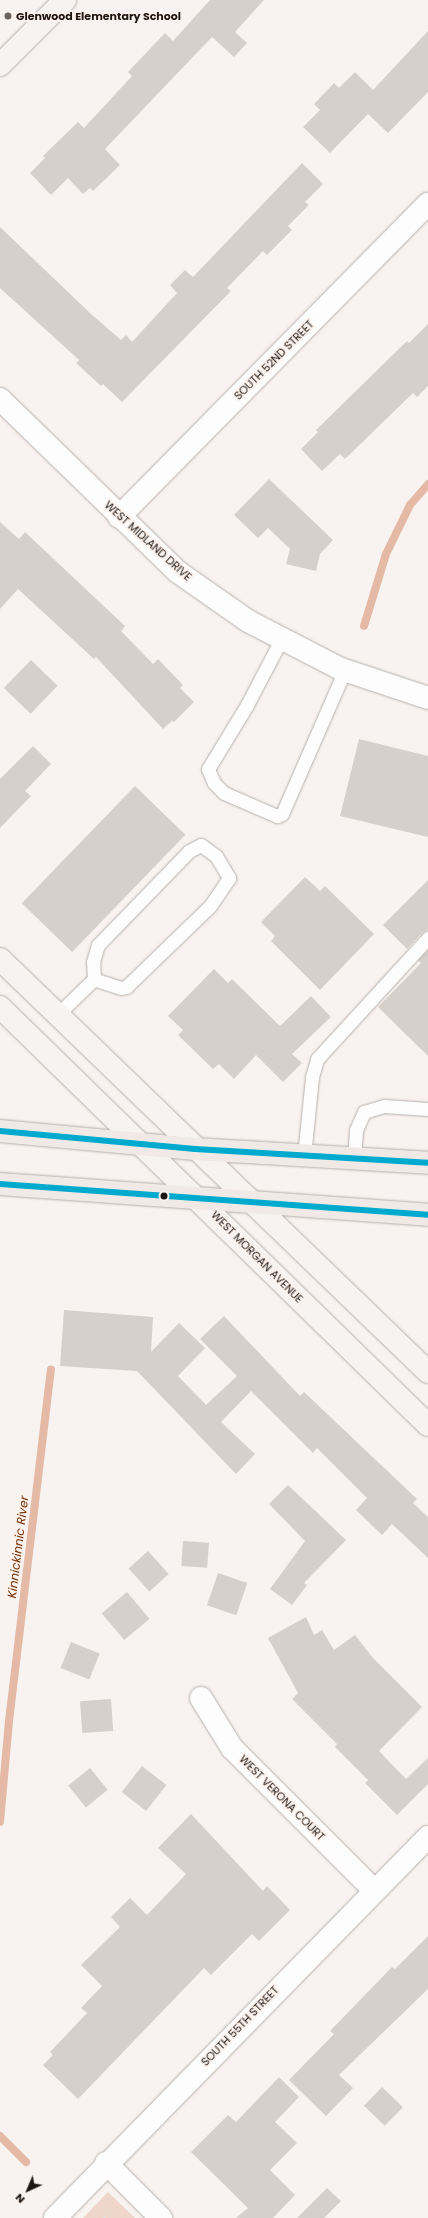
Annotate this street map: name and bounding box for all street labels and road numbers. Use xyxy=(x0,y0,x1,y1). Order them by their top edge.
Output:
street label: SOUTH 52ND STREET xyxy=(231,317,317,403)
street label: WEST MIDLAND DRIVE xyxy=(102,498,194,584)
street label: WEST MORGAN AVENUE xyxy=(208,1208,306,1306)
street label: WEST VERONA COURT xyxy=(237,1753,327,1843)
street label: SOUTH 55TH STREET xyxy=(199,1983,281,2069)

